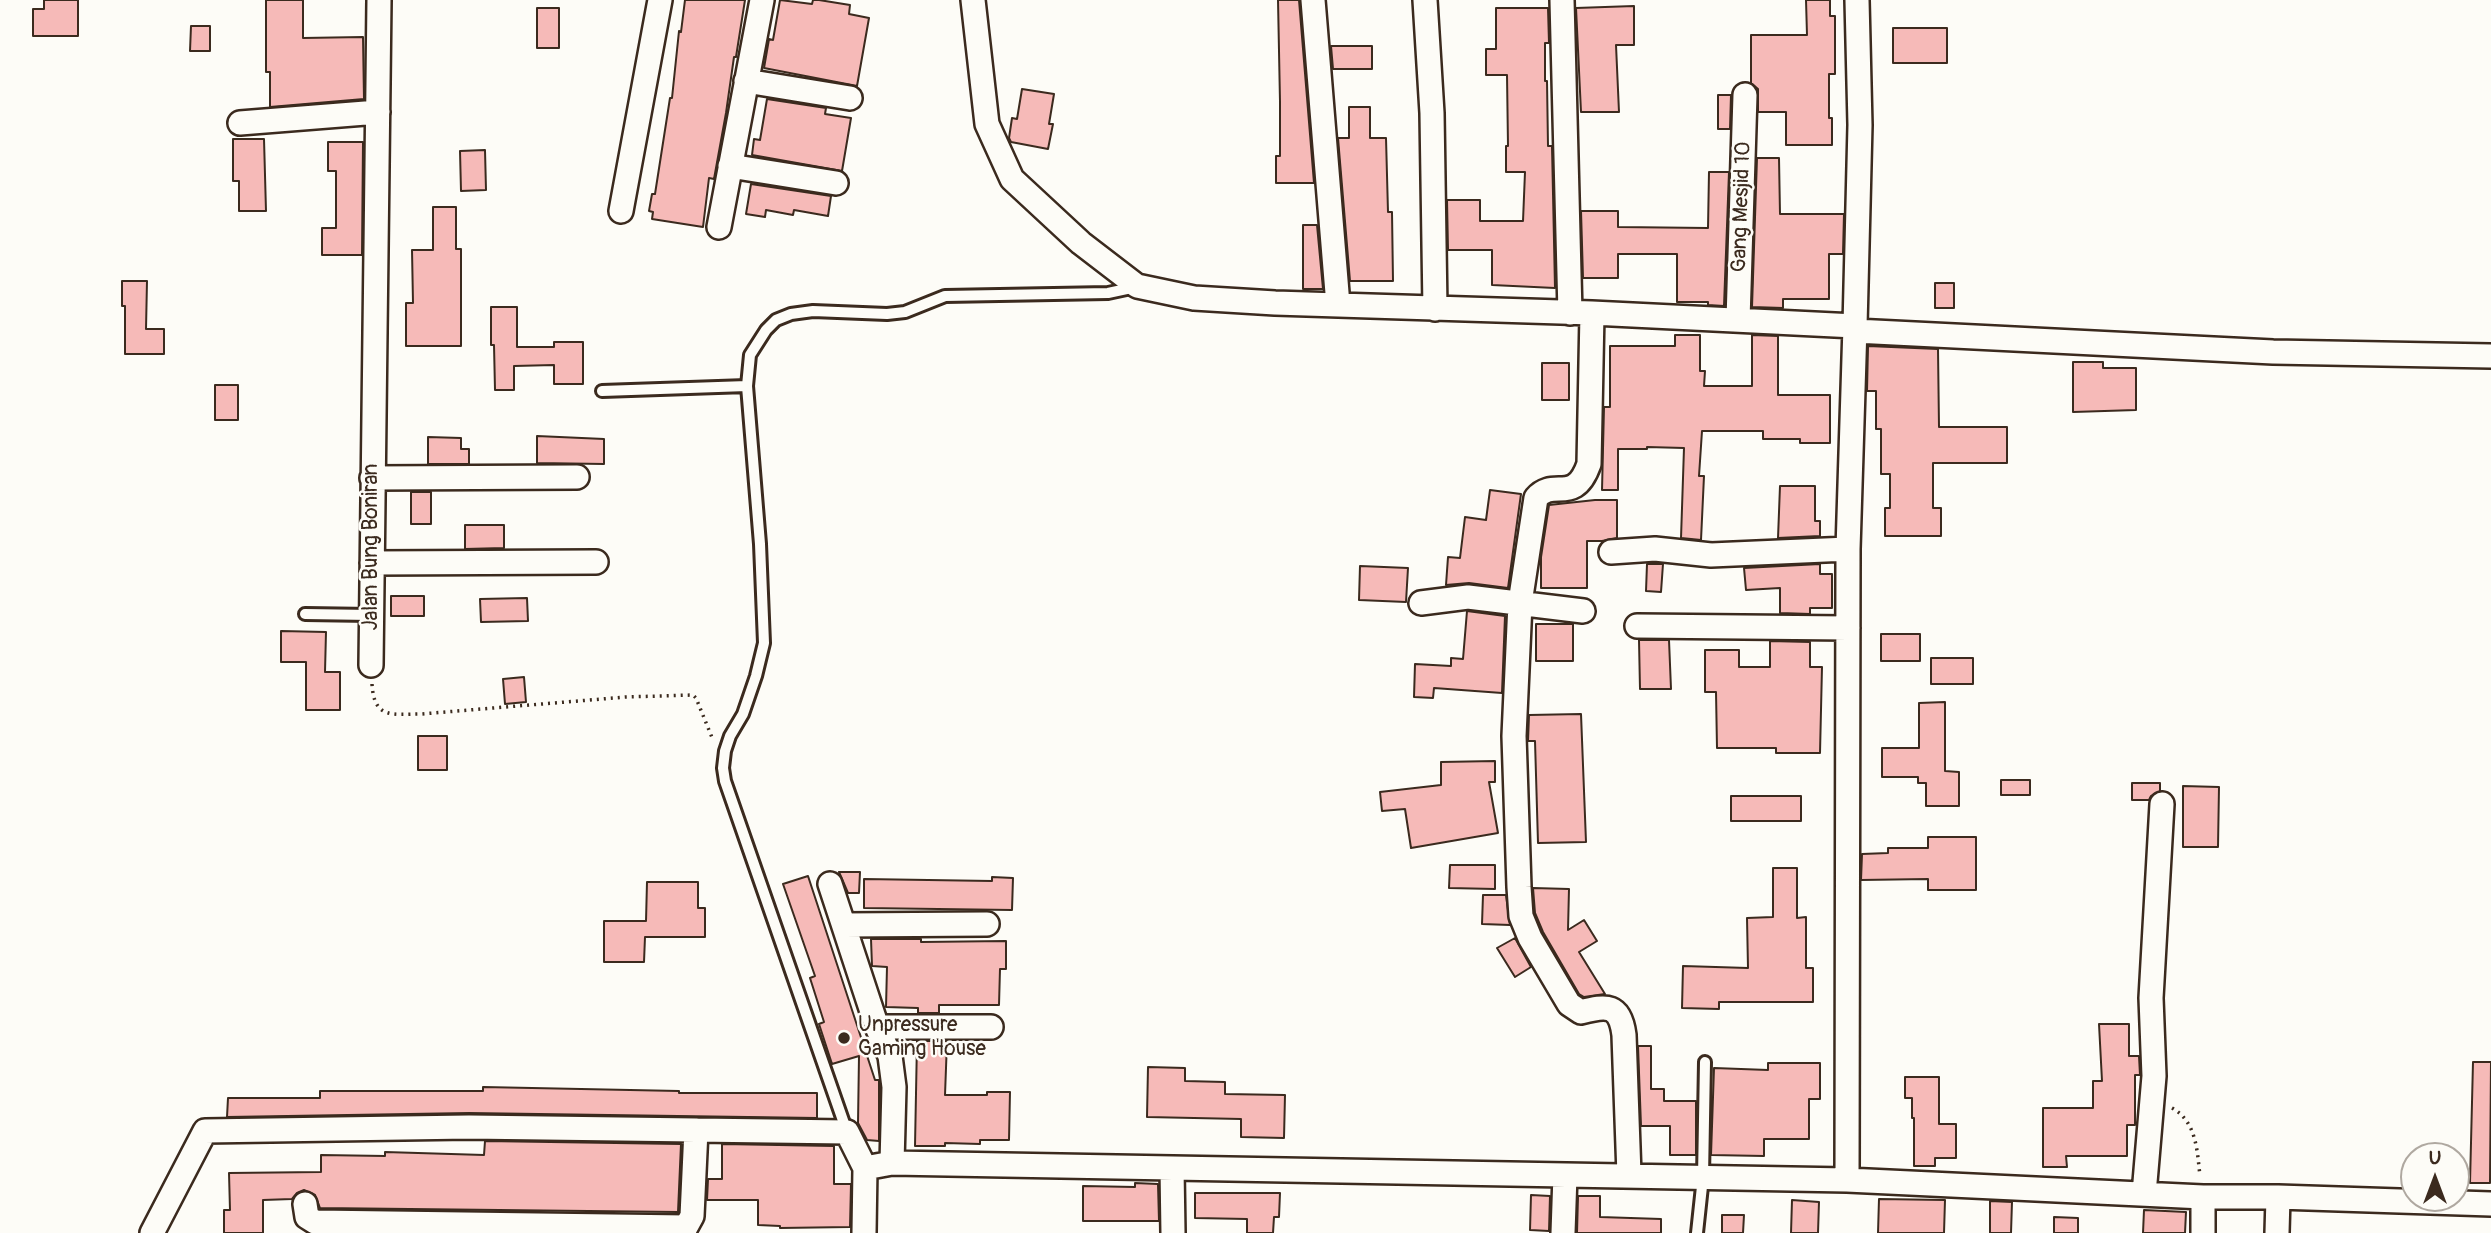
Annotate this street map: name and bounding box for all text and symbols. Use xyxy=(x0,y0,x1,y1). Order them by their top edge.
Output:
street label: Gang Mesjid 10 xyxy=(1727,141,1757,273)
street label: Jalan Bung Boniran xyxy=(359,464,385,630)
place label: Unpressure Gaming House xyxy=(858,1013,986,1063)
marker: Unpressure Gaming House xyxy=(836,1030,852,1046)
north arrow xyxy=(2400,1142,2470,1212)
text: U xyxy=(2429,1146,2441,1170)

